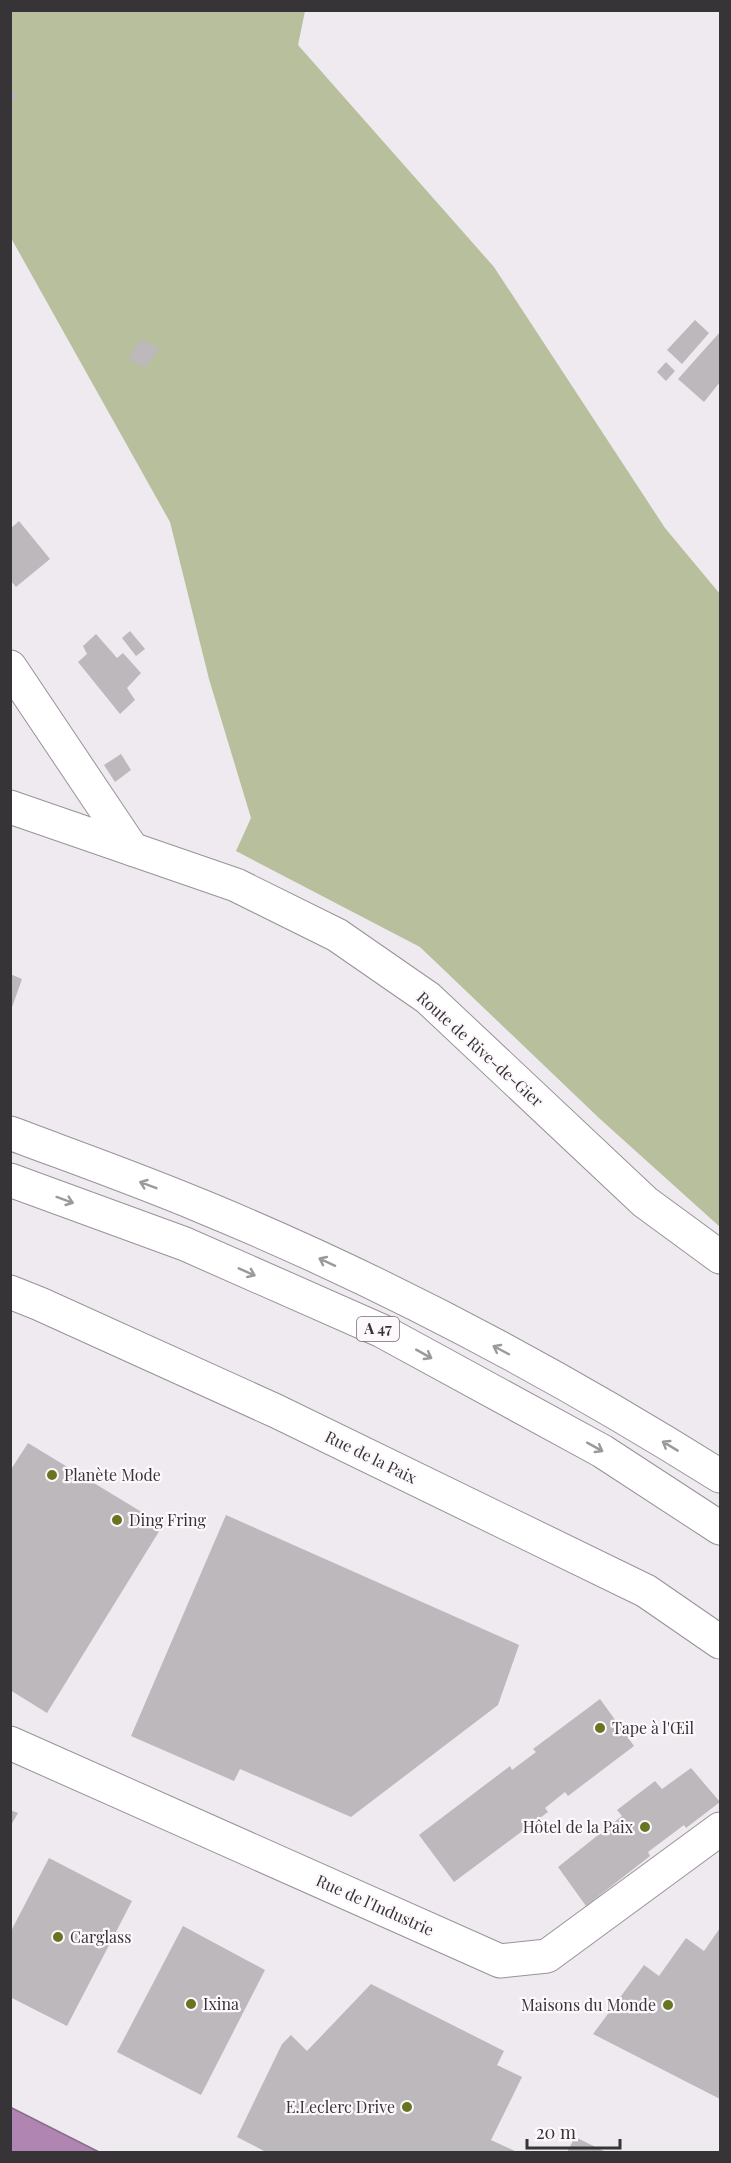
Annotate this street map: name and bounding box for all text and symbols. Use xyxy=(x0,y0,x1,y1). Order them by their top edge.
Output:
street label: Route de Rive-de-Gier xyxy=(413,986,548,1111)
one-way arrow xyxy=(139,1179,158,1190)
one-way arrow xyxy=(56,1196,74,1207)
one-way arrow xyxy=(318,1256,336,1268)
one-way arrow xyxy=(237,1266,255,1278)
road number: A 47 xyxy=(357,1317,399,1341)
one-way arrow xyxy=(493,1344,510,1356)
one-way arrow xyxy=(414,1349,432,1360)
street label: Rue de la Paix xyxy=(322,1425,421,1488)
one-way arrow xyxy=(662,1440,679,1452)
one-way arrow xyxy=(586,1442,603,1454)
place label: Planète Mode xyxy=(64,1464,161,1485)
marker: Planète Mode xyxy=(45,1468,59,1482)
place label: Ding Fring xyxy=(129,1509,206,1530)
marker: Ding Fring xyxy=(110,1513,124,1527)
place label: Tape à l'Œil xyxy=(612,1717,694,1738)
marker: Tape à l'Œil xyxy=(593,1721,607,1735)
place label: Hôtel de la Paix xyxy=(523,1816,634,1837)
marker: Hôtel de la Paix xyxy=(638,1820,652,1834)
street label: Rue de l'Industrie xyxy=(313,1869,437,1940)
place label: Carglass xyxy=(70,1926,131,1947)
marker: Carglass xyxy=(51,1930,65,1944)
place label: Ixina xyxy=(203,1993,239,2014)
place label: Maisons du Monde xyxy=(521,1994,656,2015)
marker: Ixina xyxy=(184,1997,198,2011)
marker: Maisons du Monde xyxy=(661,1998,675,2012)
place label: E.Leclerc Drive xyxy=(286,2096,395,2117)
marker: E.Leclerc Drive xyxy=(400,2100,414,2114)
scale bar xyxy=(527,2112,620,2150)
text: 20 m xyxy=(536,2120,576,2144)

